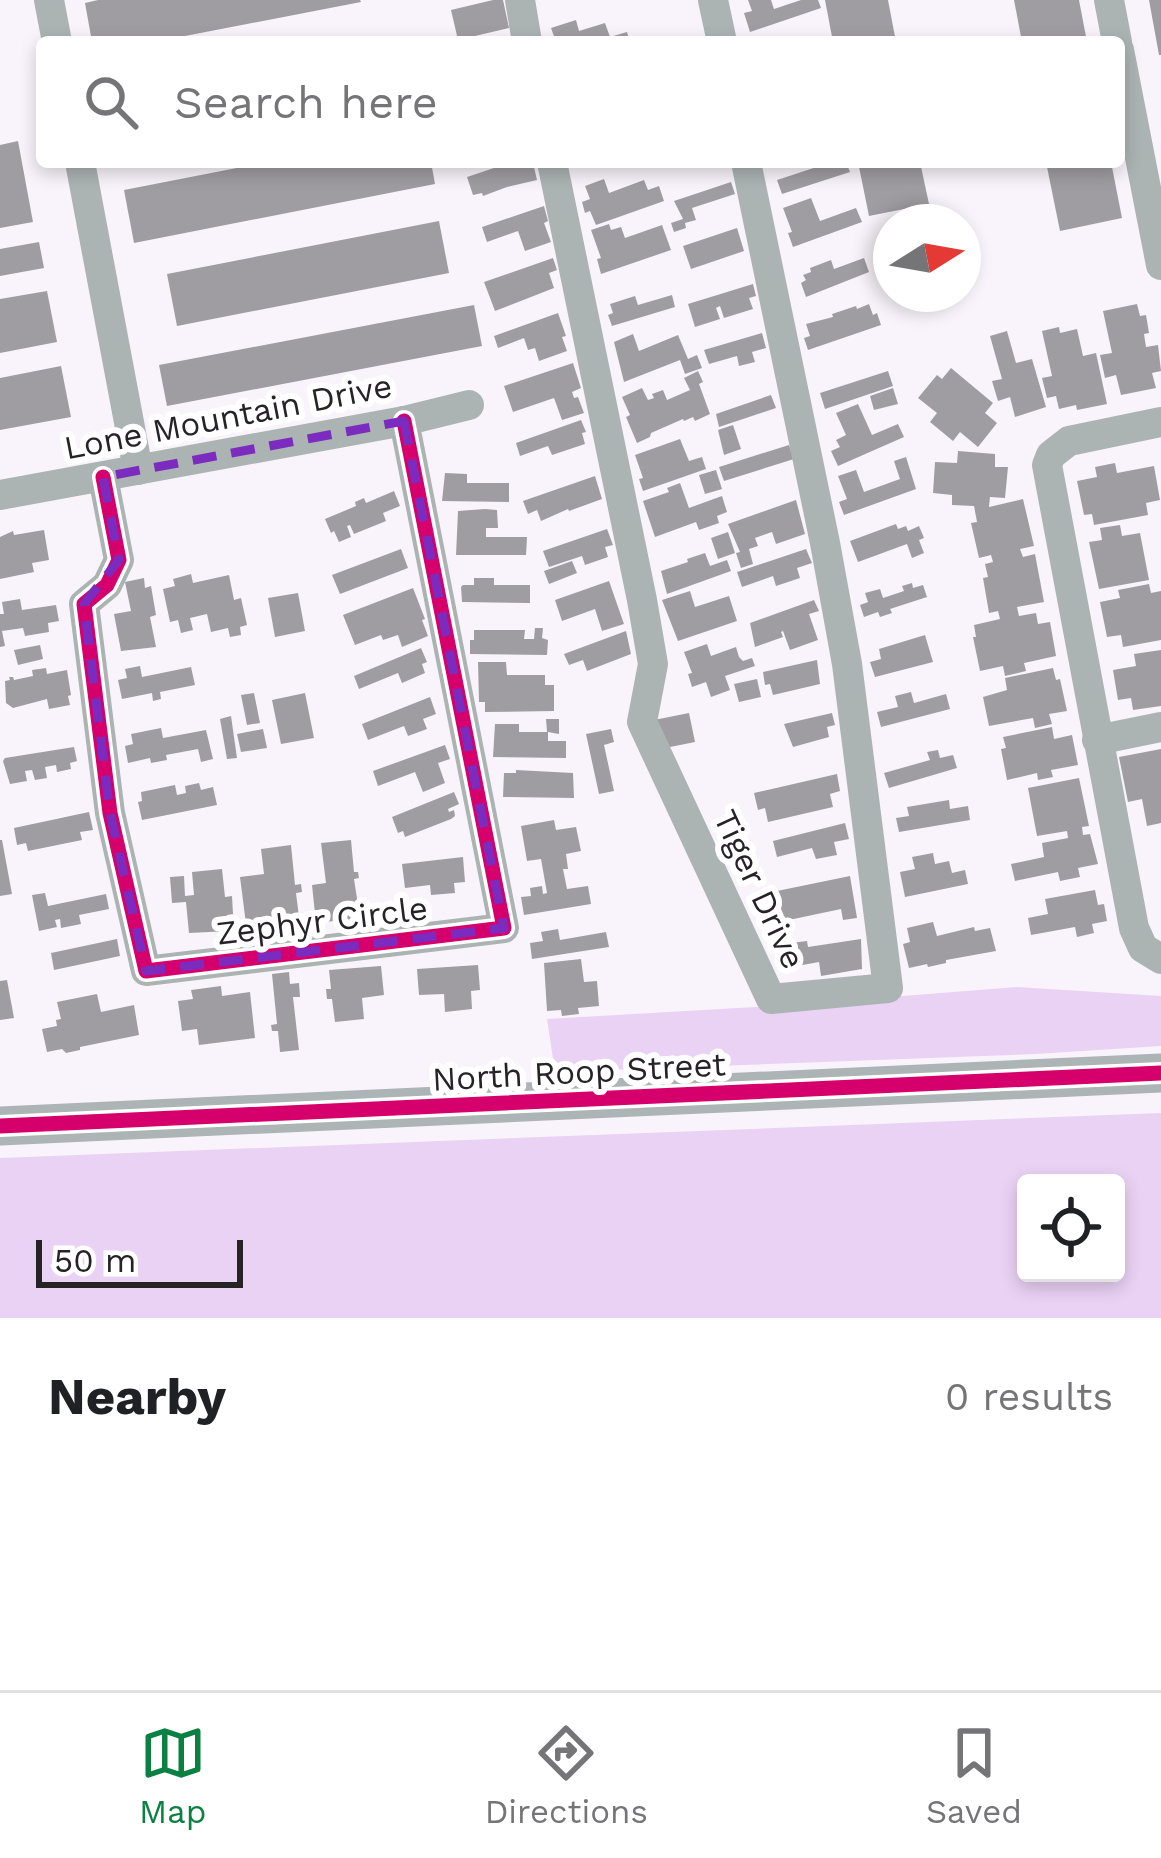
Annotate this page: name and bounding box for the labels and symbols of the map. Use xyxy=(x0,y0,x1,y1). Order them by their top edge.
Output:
north arrow xyxy=(873,204,981,312)
street label: Lone Mountain Drive xyxy=(61,366,395,467)
street label: Tiger Drive xyxy=(706,804,813,975)
street label: Zephyr Circle xyxy=(214,888,430,953)
street label: North Roop Street xyxy=(431,1044,727,1099)
scale bar xyxy=(36,1234,243,1287)

